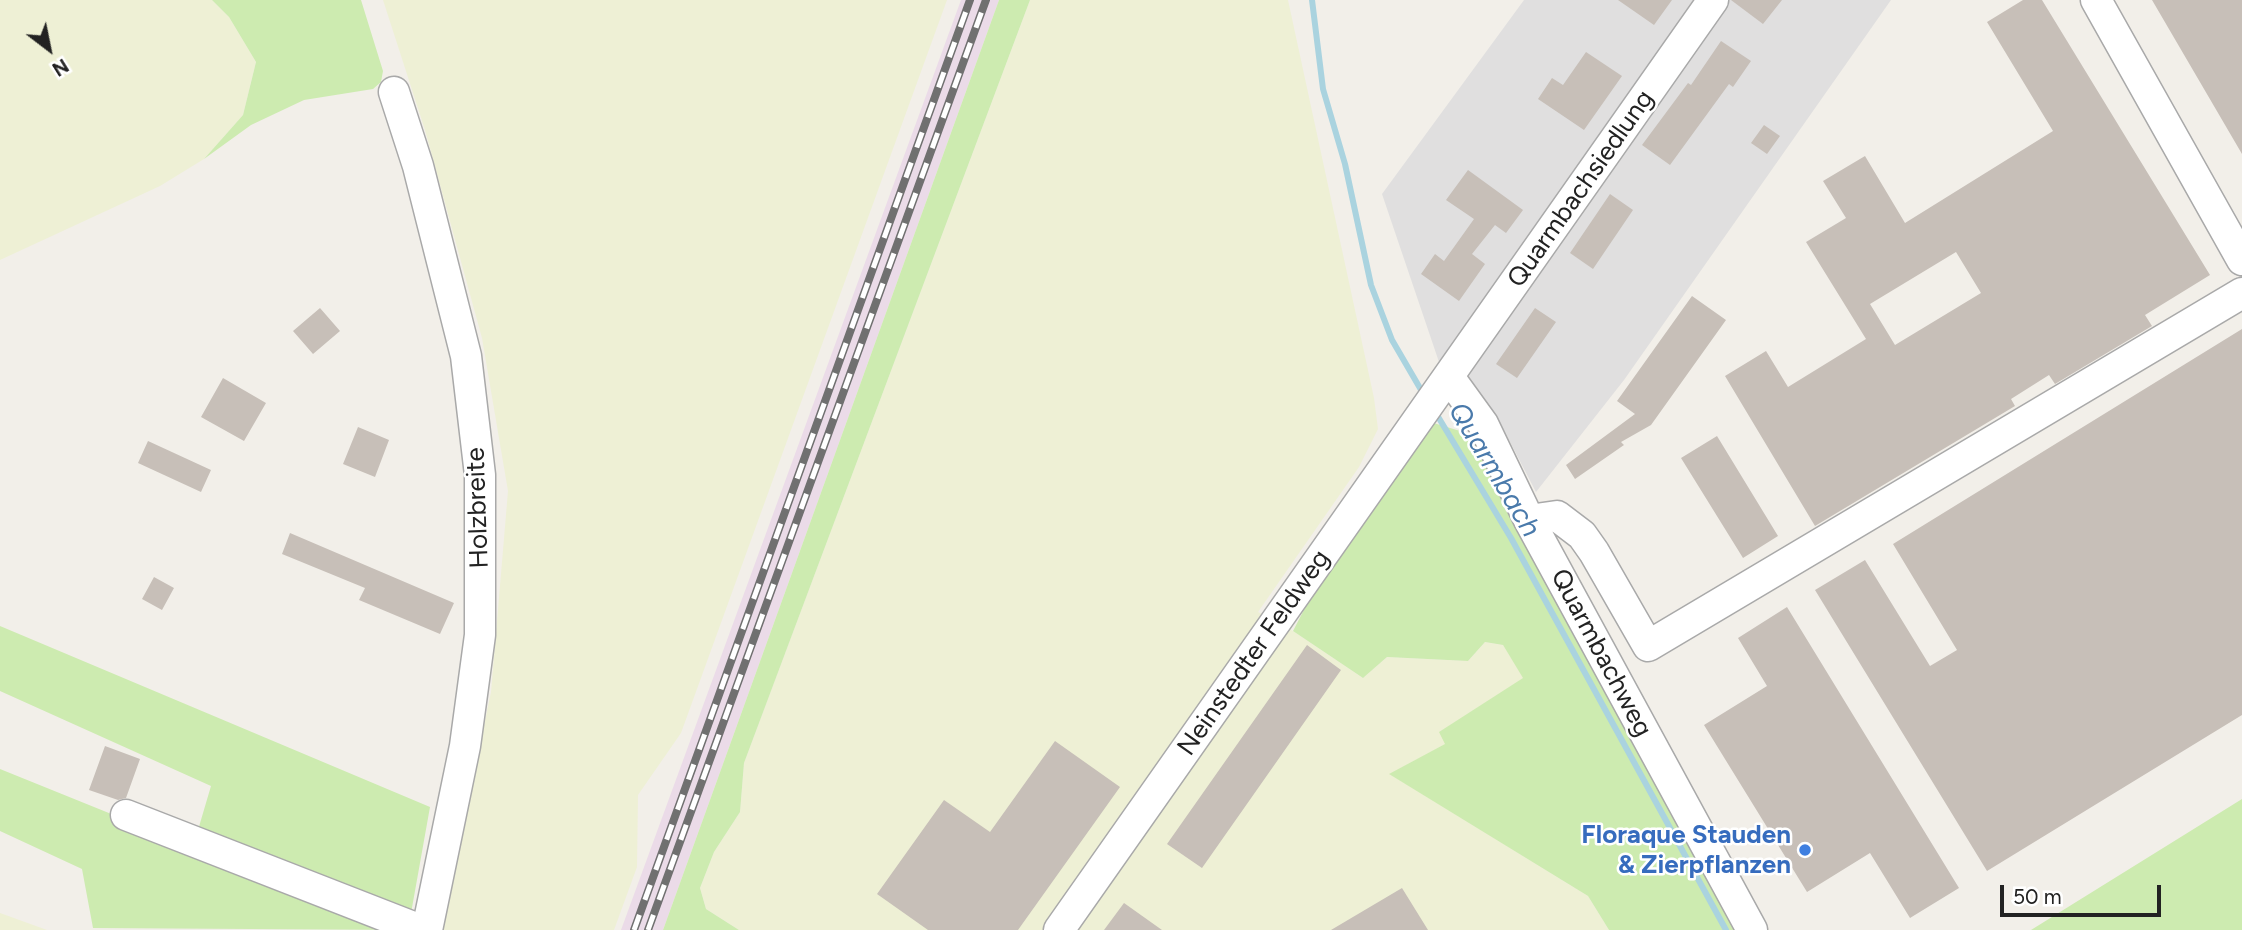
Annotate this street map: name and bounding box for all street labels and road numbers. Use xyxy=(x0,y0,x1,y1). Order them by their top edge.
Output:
street label: Quarmbachsiedlung xyxy=(1501,84,1661,294)
street label: Holzbreite xyxy=(460,447,496,569)
street label: Neinstedter Feldweg xyxy=(1171,544,1337,762)
street label: Quarmbachweg xyxy=(1544,564,1658,742)

